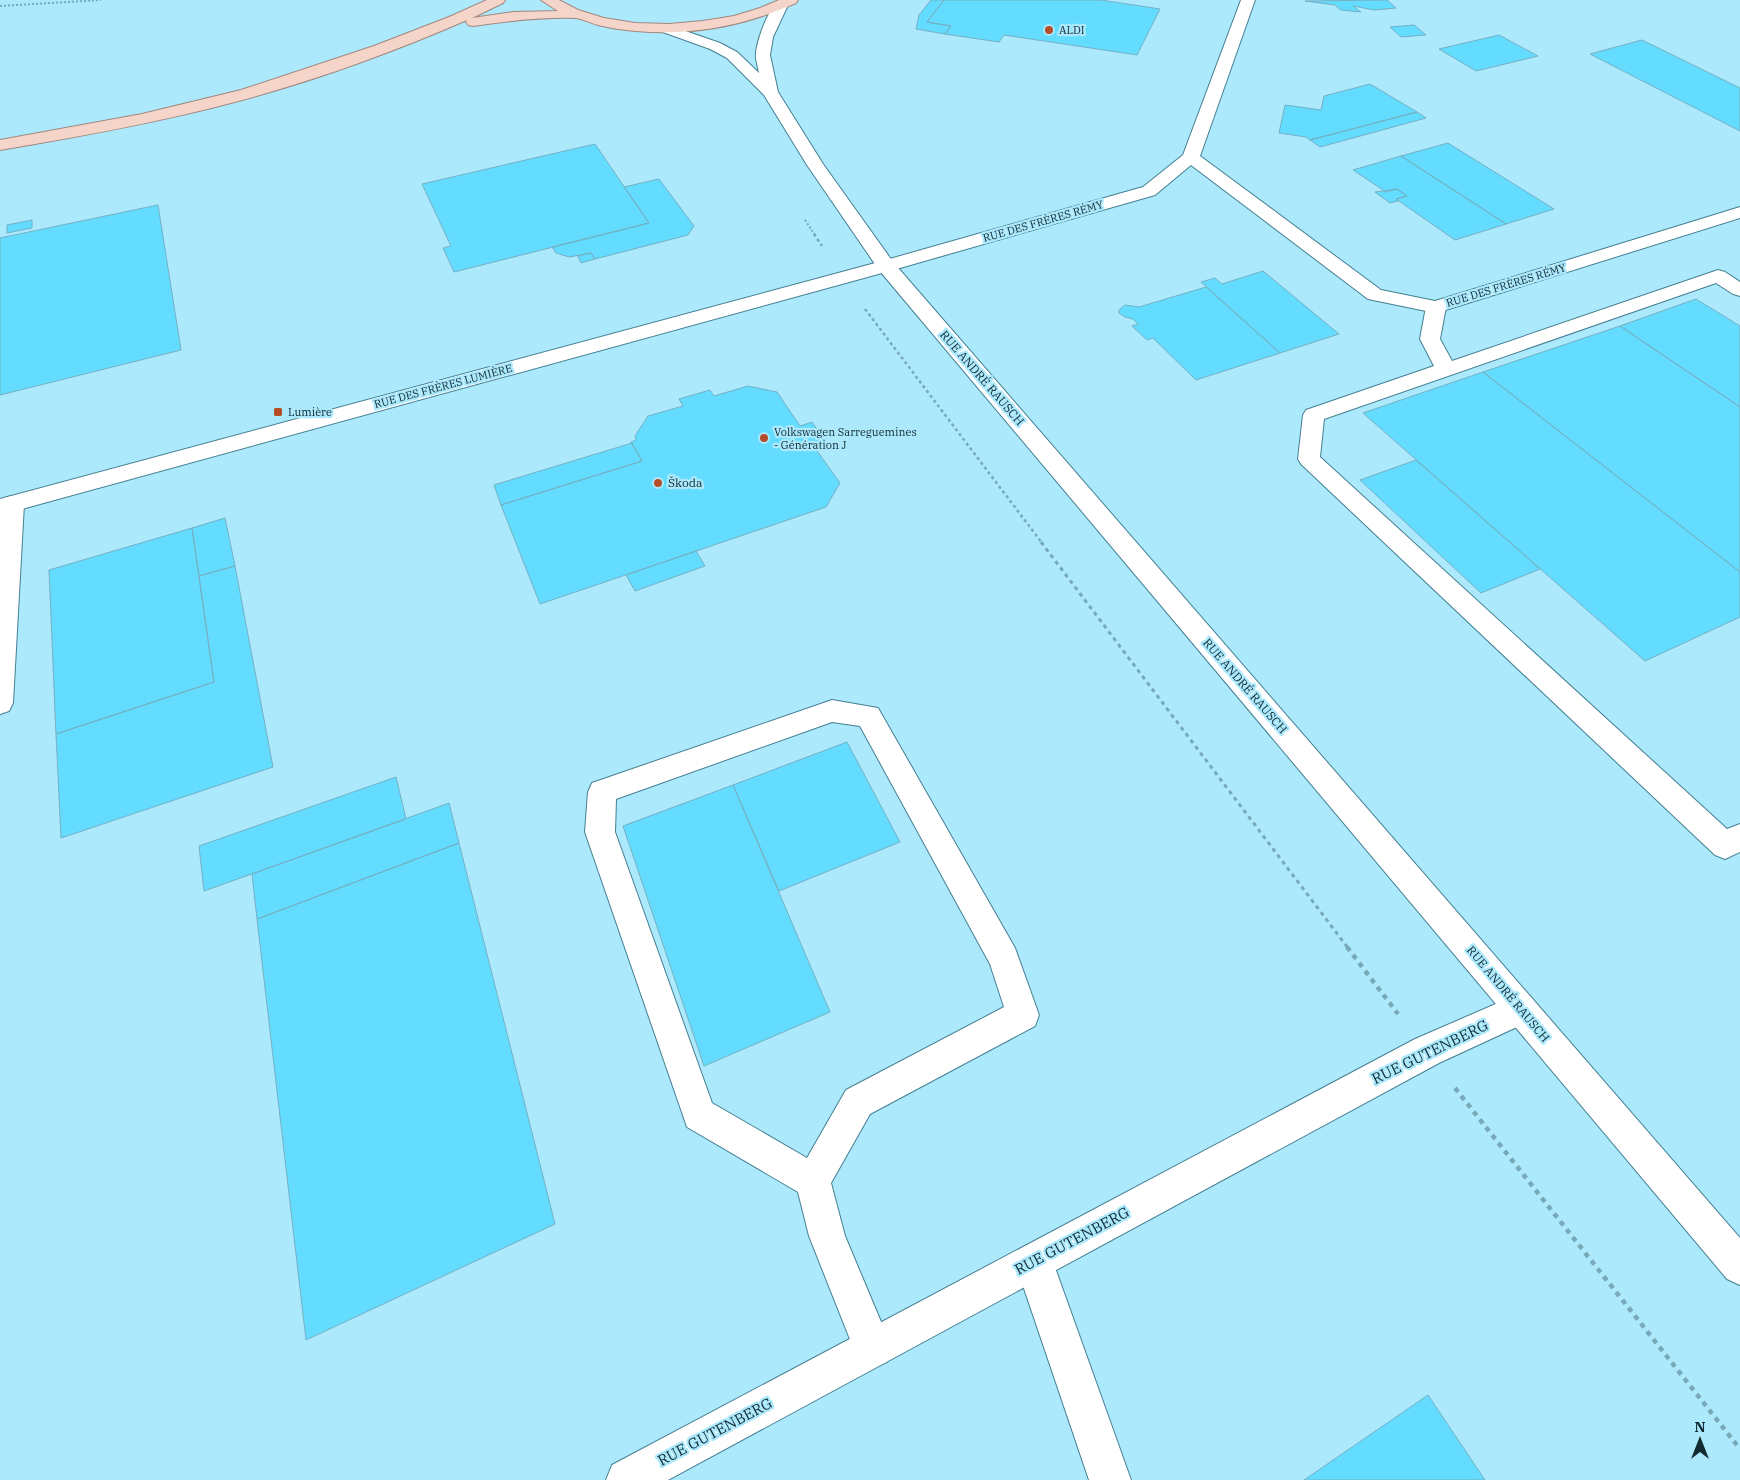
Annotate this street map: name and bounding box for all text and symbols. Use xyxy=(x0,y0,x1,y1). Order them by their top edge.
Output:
place label: ALDI xyxy=(1059,23,1085,37)
marker: ALDI xyxy=(1043,24,1055,36)
street label: RUE DES FRÈRES RÉMY xyxy=(981,197,1105,245)
street label: RUE DES FRÈRES RÉMY xyxy=(1444,260,1568,310)
street label: RUE ANDRÉ RAUSCH xyxy=(937,327,1028,428)
street label: RUE DES FRÈRES LUMIÈRE xyxy=(372,361,514,411)
place label: Lumière xyxy=(288,405,332,419)
marker: Lumière xyxy=(272,406,284,418)
place label: Volkswagen Sarreguemines - Génération J xyxy=(774,425,917,452)
marker: Volkswagen Sarreguemines - Génération J xyxy=(758,432,770,444)
place label: Škoda xyxy=(668,475,703,490)
marker: Škoda xyxy=(652,477,664,489)
street label: RUE ANDRÉ RAUSCH xyxy=(1200,635,1291,736)
street label: RUE ANDRÉ RAUSCH xyxy=(1464,943,1553,1045)
street label: RUE GUTENBERG xyxy=(1368,1015,1491,1088)
street label: RUE GUTENBERG xyxy=(1011,1202,1133,1279)
street label: RUE GUTENBERG xyxy=(654,1393,776,1470)
north arrow xyxy=(1675,1415,1725,1465)
text: N xyxy=(1694,1418,1706,1436)

